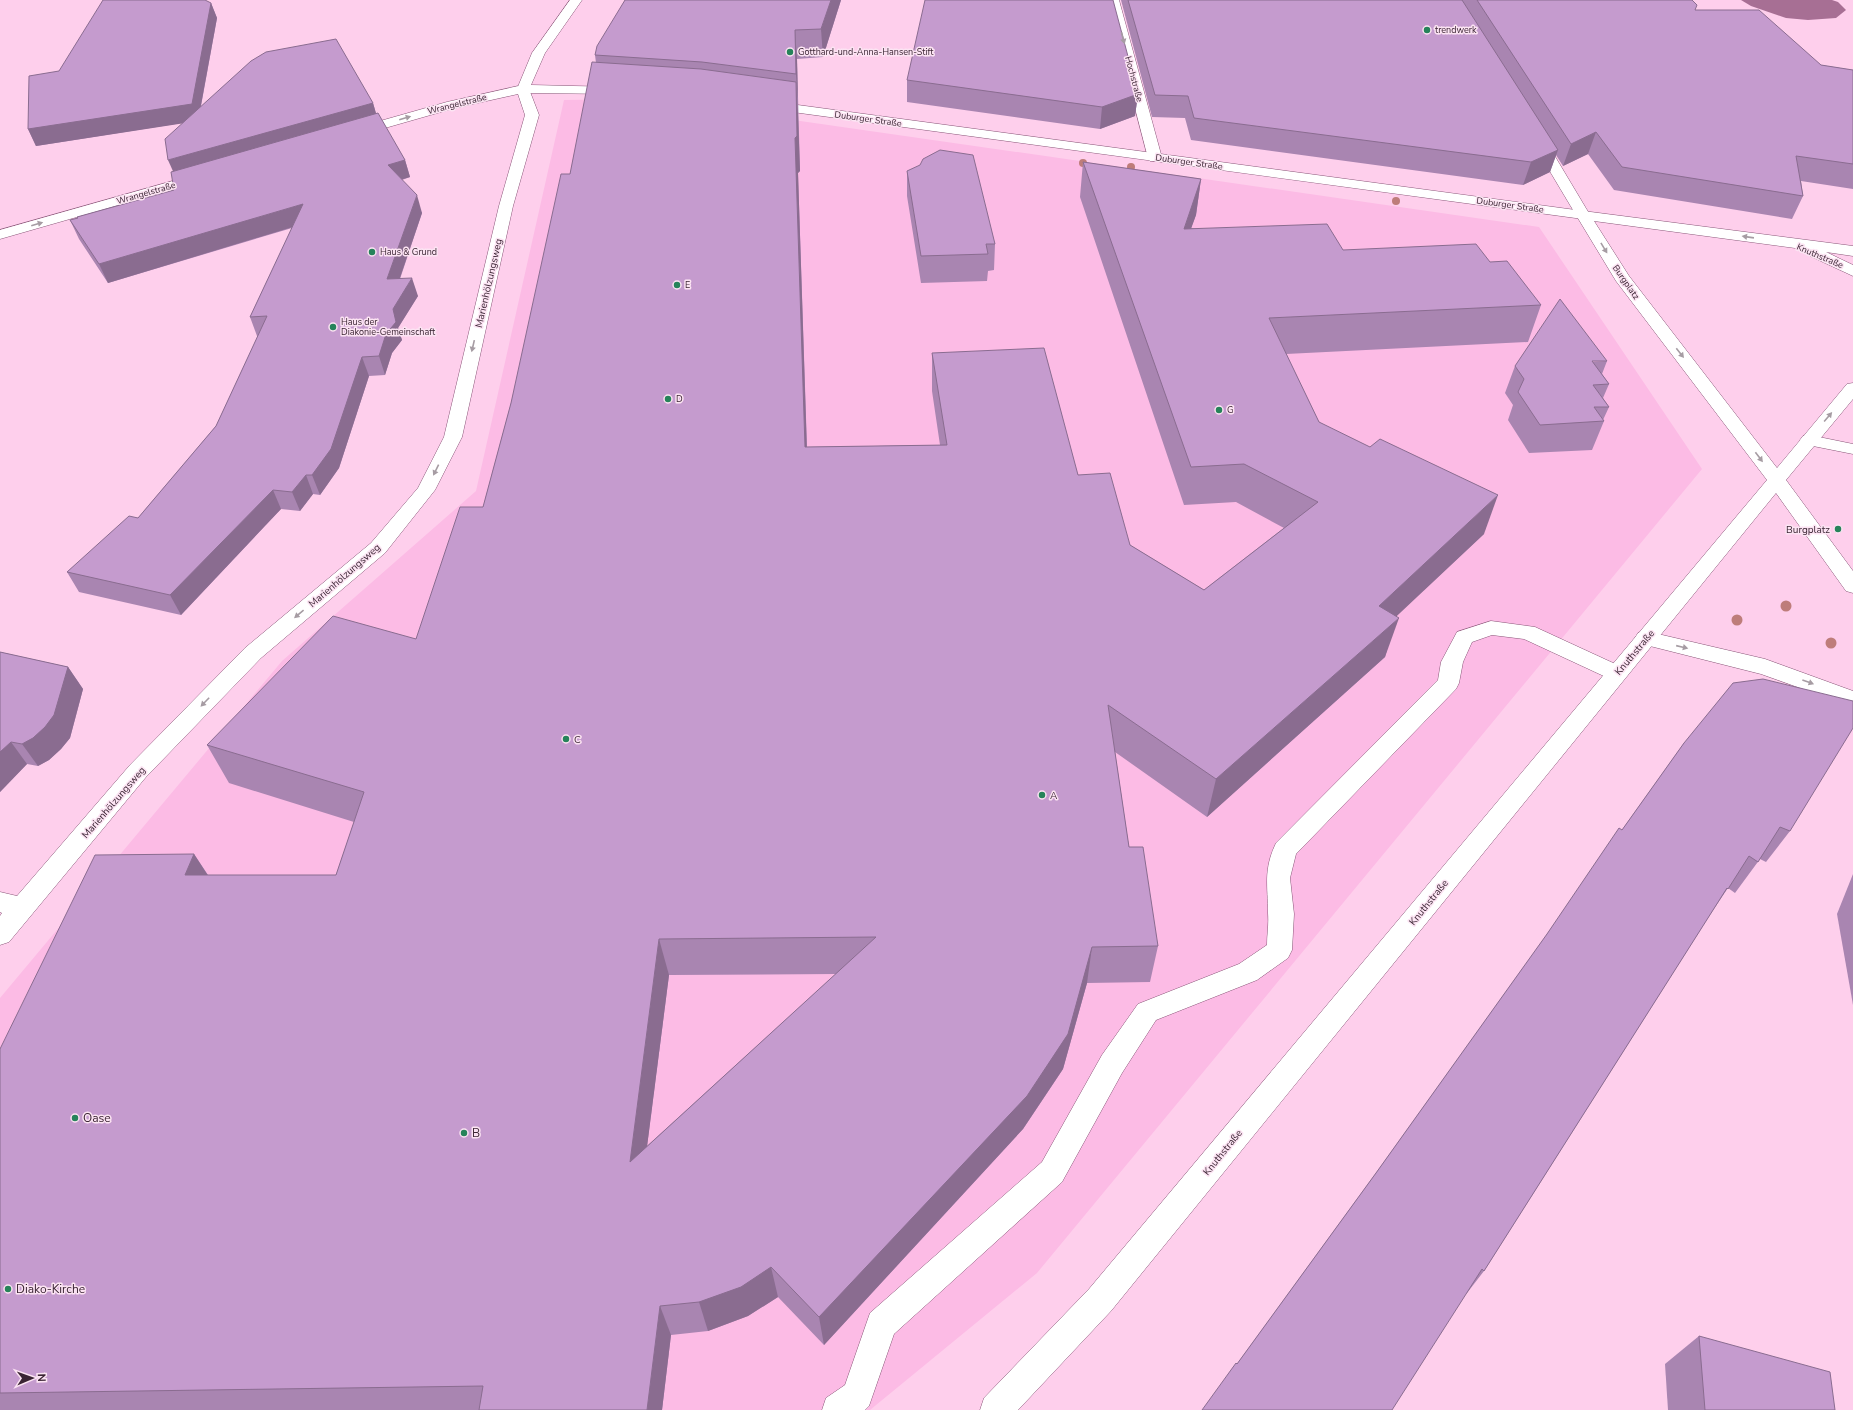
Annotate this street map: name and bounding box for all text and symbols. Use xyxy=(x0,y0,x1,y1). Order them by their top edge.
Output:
place label: trendwerk xyxy=(1435,24,1477,36)
marker: trendwerk xyxy=(1422,25,1432,35)
one-way arrow xyxy=(1120,32,1126,44)
place label: Gotthard-und-Anna-Hansen-Stift xyxy=(798,46,934,58)
marker: Gotthard-und-Anna-Hansen-Stift xyxy=(785,47,795,57)
street label: Hochstraße xyxy=(1122,55,1146,103)
street label: Wrangelstraße xyxy=(426,91,488,117)
street label: Duburger Straße xyxy=(834,108,903,130)
one-way arrow xyxy=(399,115,411,121)
street label: Duburger Straße xyxy=(1155,151,1224,173)
street label: Wrangelstraße xyxy=(115,179,177,207)
street label: Duburger Straße xyxy=(1476,194,1545,216)
one-way arrow xyxy=(32,221,44,227)
one-way arrow xyxy=(1741,234,1754,240)
street label: Marienhölzungsweg xyxy=(472,237,506,329)
street label: Knuthstraße xyxy=(1795,241,1845,271)
one-way arrow xyxy=(1600,242,1607,254)
place label: Haus & Grund xyxy=(380,246,437,258)
marker: Haus & Grund xyxy=(367,247,377,257)
street label: Burgplatz xyxy=(1610,262,1642,302)
place label: E xyxy=(685,279,690,291)
marker: E xyxy=(672,280,682,290)
place label: Haus der Diakonie-Gemeinschaft xyxy=(341,316,436,338)
marker: Haus der Diakonie-Gemeinschaft xyxy=(328,322,338,332)
one-way arrow xyxy=(470,340,476,353)
one-way arrow xyxy=(1676,348,1684,359)
place label: D xyxy=(676,393,683,405)
marker: D xyxy=(663,394,673,404)
place label: G xyxy=(1227,404,1234,416)
marker: G xyxy=(1214,405,1224,415)
one-way arrow xyxy=(1824,411,1833,422)
one-way arrow xyxy=(1755,451,1764,462)
one-way arrow xyxy=(433,465,439,476)
place label: Burgplatz xyxy=(1786,523,1830,537)
marker: Burgplatz xyxy=(1833,524,1843,534)
street label: Marienhölzungsweg xyxy=(306,541,384,611)
one-way arrow xyxy=(294,609,305,618)
street label: Knuthstraße xyxy=(1612,627,1658,678)
one-way arrow xyxy=(1676,645,1689,651)
one-way arrow xyxy=(1802,680,1814,686)
one-way arrow xyxy=(200,697,209,707)
place label: C xyxy=(574,733,581,747)
marker: C xyxy=(561,734,571,744)
street label: Marienhölzungsweg xyxy=(79,764,149,842)
place label: A xyxy=(1050,789,1058,803)
marker: A xyxy=(1037,790,1047,800)
street label: Knuthstraße xyxy=(1406,877,1452,929)
place label: Oase xyxy=(83,1110,111,1126)
marker: Oase xyxy=(70,1113,80,1123)
place label: B xyxy=(472,1125,480,1141)
street label: Knuthstraße xyxy=(1200,1127,1246,1179)
marker: B xyxy=(459,1128,469,1138)
place label: Diako-Kirche xyxy=(16,1281,85,1297)
marker: Diako-Kirche xyxy=(3,1284,13,1294)
north arrow xyxy=(12,1358,52,1398)
text: N xyxy=(34,1373,49,1382)

